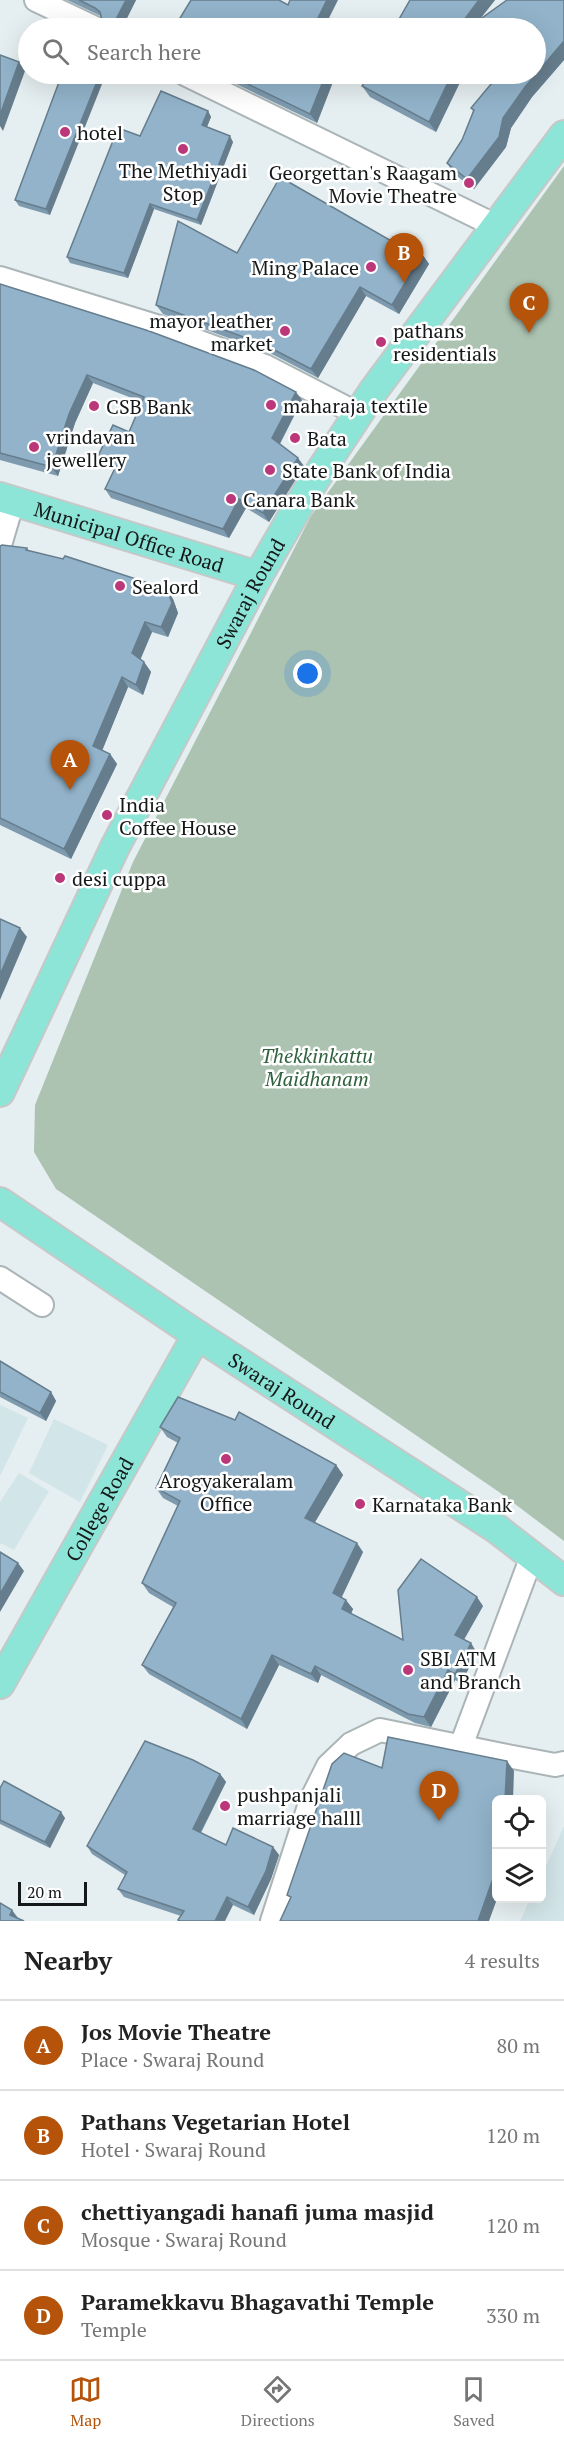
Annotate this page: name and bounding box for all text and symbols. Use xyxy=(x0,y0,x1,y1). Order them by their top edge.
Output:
search box xyxy=(18,18,546,84)
icon: search xyxy=(39,35,72,68)
text: Search here xyxy=(87,37,201,66)
place label: hotel xyxy=(77,119,123,146)
marker: hotel xyxy=(58,125,72,139)
marker: The Methiyadi Stop xyxy=(176,142,190,156)
place label: The Methiyadi Stop xyxy=(119,157,247,207)
place label: Georgettan's Raagam Movie Theatre xyxy=(269,159,457,209)
marker: Georgettan's Raagam Movie Theatre xyxy=(462,176,476,190)
pin: B xyxy=(384,234,424,283)
place label: Ming Palace xyxy=(251,254,359,281)
marker: Ming Palace xyxy=(364,260,378,274)
pin: C xyxy=(510,284,548,333)
place label: mayor leather market xyxy=(149,307,274,357)
place label: pathans residentials xyxy=(393,317,497,367)
marker: mayor leather market xyxy=(278,324,292,338)
marker: pathans residentials xyxy=(374,335,388,349)
place label: maharaja textile xyxy=(283,392,428,419)
place label: CSB Bank xyxy=(106,393,192,420)
marker: maharaja textile xyxy=(264,398,278,412)
marker: CSB Bank xyxy=(87,399,101,413)
place label: vrindavan jewellery xyxy=(45,423,135,473)
place label: Bata xyxy=(307,425,347,452)
marker: Bata xyxy=(288,431,302,445)
marker: vrindavan jewellery xyxy=(27,440,41,454)
place label: State Bank of India xyxy=(282,457,451,484)
marker: State Bank of India xyxy=(263,463,277,477)
place label: Canara Bank xyxy=(243,486,356,513)
marker: Canara Bank xyxy=(224,492,238,506)
street label: Municipal Office Road xyxy=(31,495,227,578)
street label: Swaraj Round xyxy=(209,533,291,653)
place label: Sealord xyxy=(132,573,199,600)
marker: Sealord xyxy=(113,579,127,593)
your location xyxy=(293,659,322,688)
pin: A xyxy=(50,740,90,790)
place label: India Coffee House xyxy=(119,791,237,841)
marker: India Coffee House xyxy=(100,808,114,822)
place label: desi cuppa xyxy=(72,865,166,892)
marker: desi cuppa xyxy=(53,871,67,885)
park label: Thekkinkattu Maidhanam xyxy=(261,1042,373,1092)
street label: Swaraj Round xyxy=(224,1346,341,1434)
street label: College Road xyxy=(59,1452,139,1566)
marker: Arogyakeralam Office xyxy=(219,1452,233,1466)
place label: Arogyakeralam Office xyxy=(159,1467,293,1517)
place label: Karnataka Bank xyxy=(372,1491,513,1518)
marker: Karnataka Bank xyxy=(353,1497,367,1511)
place label: SBI ATM and Branch xyxy=(420,1645,521,1695)
marker: SBI ATM and Branch xyxy=(401,1663,415,1677)
pin: D xyxy=(420,1772,458,1821)
place label: pushpanjali marriage halll xyxy=(237,1781,361,1831)
map controls xyxy=(492,1795,546,1903)
button: locate xyxy=(492,1795,546,1849)
marker: pushpanjali marriage halll xyxy=(218,1799,232,1813)
button: layers xyxy=(492,1849,546,1903)
scale bar xyxy=(18,1879,87,1906)
text: 20 m xyxy=(27,1881,62,1903)
text: Nearby xyxy=(24,1943,112,1977)
text: 4 results xyxy=(465,1947,540,1974)
text: Jos Movie Theatre xyxy=(81,2017,271,2046)
text: A xyxy=(36,2032,51,2059)
text: 80 m xyxy=(497,2032,540,2059)
text: Place · Swaraj Round xyxy=(81,2046,264,2073)
text: Pathans Vegetarian Hotel xyxy=(81,2107,350,2136)
text: B xyxy=(37,2122,50,2149)
text: 120 m xyxy=(486,2122,540,2149)
text: Hotel · Swaraj Round xyxy=(81,2136,266,2163)
text: chettiyangadi hanafi juma masjid xyxy=(81,2197,434,2226)
text: C xyxy=(37,2212,50,2239)
text: 120 m xyxy=(486,2212,540,2239)
text: Mosque · Swaraj Round xyxy=(81,2226,287,2253)
text: Paramekkavu Bhagavathi Temple xyxy=(81,2287,434,2316)
text: D xyxy=(36,2302,51,2329)
text: 330 m xyxy=(486,2302,540,2329)
text: Temple xyxy=(81,2316,147,2343)
tab: Map xyxy=(69,2373,102,2431)
tab: Directions xyxy=(241,2373,315,2431)
tab: Saved xyxy=(453,2373,495,2431)

